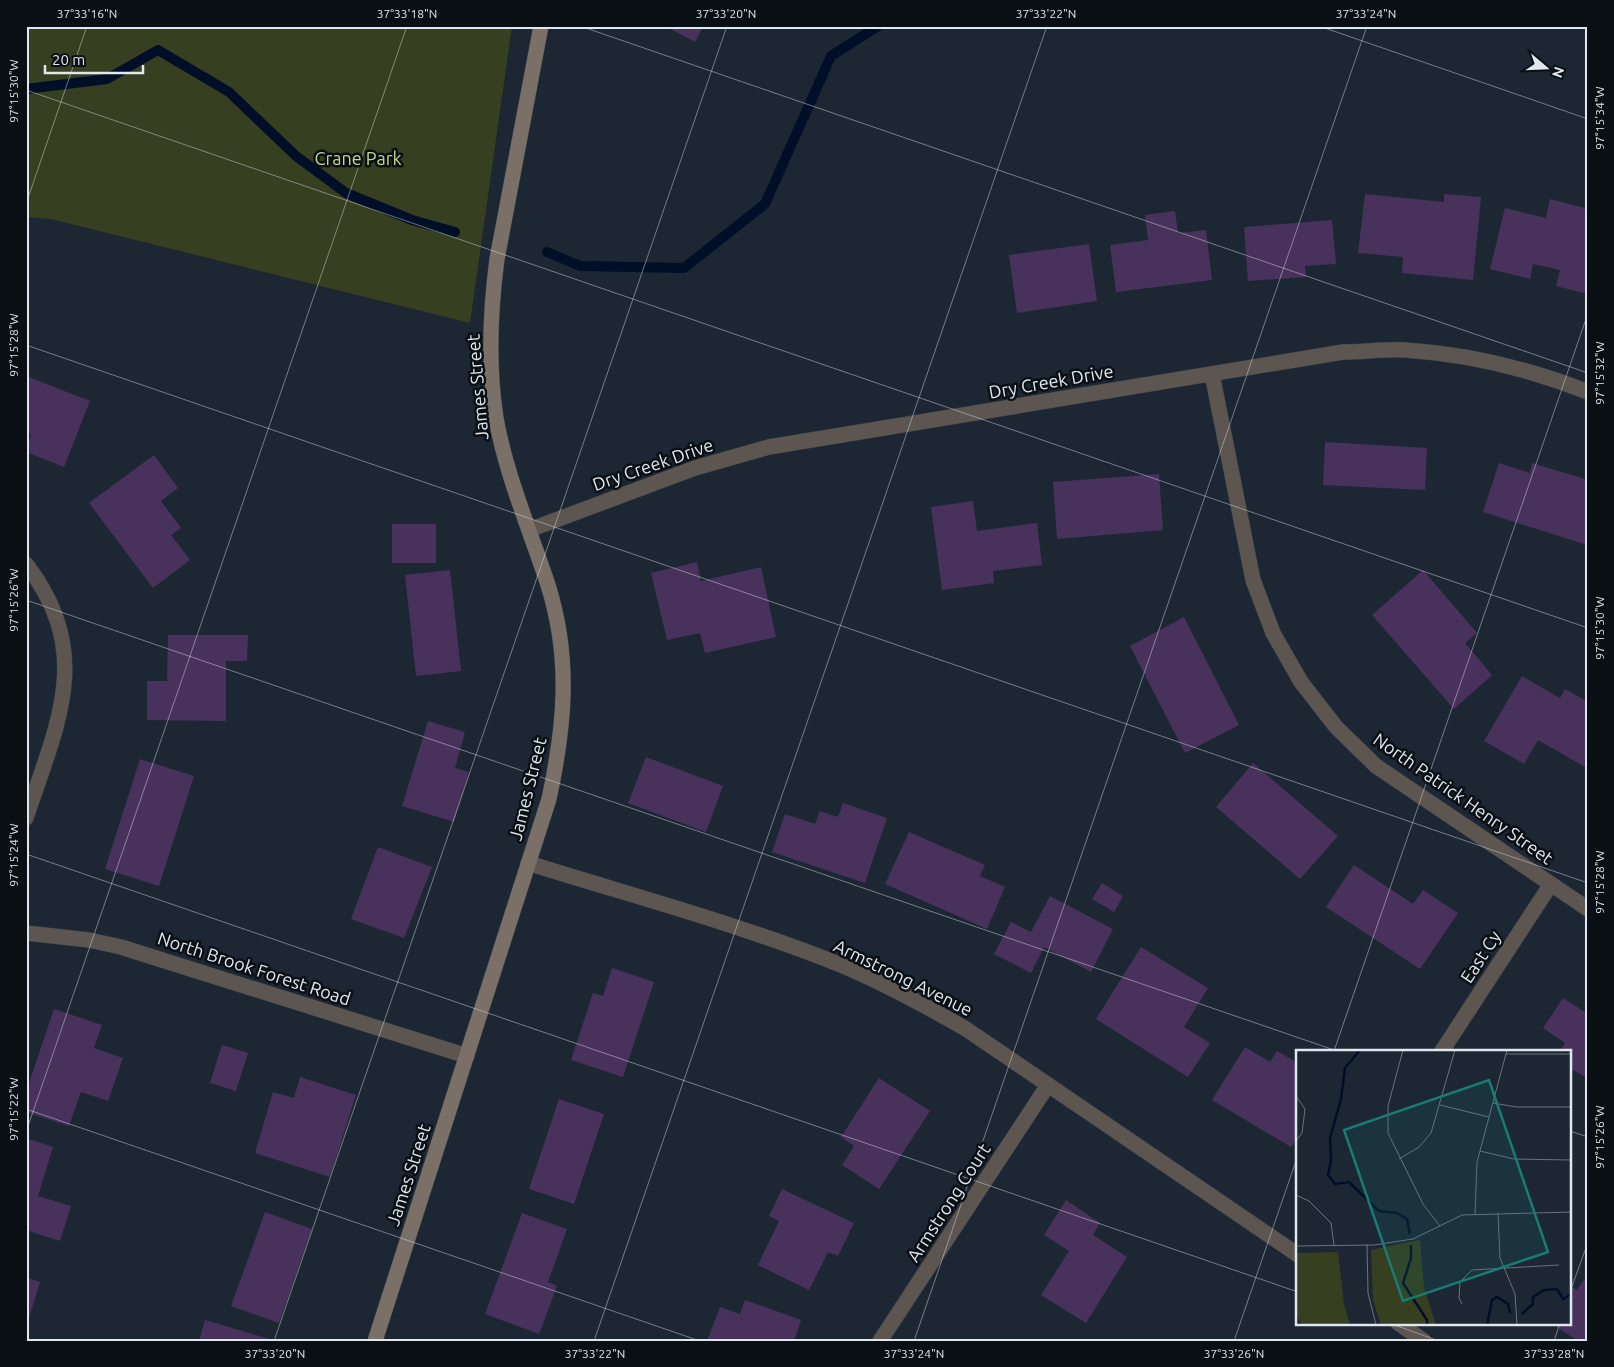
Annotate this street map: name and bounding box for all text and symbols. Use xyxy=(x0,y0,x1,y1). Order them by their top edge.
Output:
text: 37°33'16"N xyxy=(57,7,117,20)
text: 37°33'18"N xyxy=(377,7,437,20)
text: 37°33'20"N xyxy=(696,7,756,20)
text: 37°33'22"N xyxy=(1016,7,1076,20)
text: 37°33'24"N xyxy=(1336,7,1396,20)
scale bar xyxy=(45,42,142,74)
north arrow xyxy=(1522,42,1572,92)
text: 20 m xyxy=(52,51,85,68)
text: 97°15'30"W xyxy=(7,59,20,123)
text: N xyxy=(1549,65,1568,80)
text: 97°15'34"W xyxy=(1593,86,1606,150)
park label: Crane Park xyxy=(314,148,402,168)
text: 97°15'28"W xyxy=(7,313,20,377)
street label: James Street xyxy=(462,334,492,441)
text: 97°15'32"W xyxy=(1593,341,1606,405)
street label: Dry Creek Drive xyxy=(987,360,1115,402)
street label: Dry Creek Drive xyxy=(590,434,716,494)
text: 97°15'26"W xyxy=(7,568,20,632)
text: 97°15'30"W xyxy=(1593,596,1606,660)
street label: North Patrick Henry Street xyxy=(1370,728,1557,868)
street label: James Street xyxy=(505,735,550,842)
text: 97°15'24"W xyxy=(7,823,20,887)
text: 97°15'28"W xyxy=(1593,850,1606,914)
street label: East Cy xyxy=(1456,926,1505,986)
street label: North Brook Forest Road xyxy=(155,927,353,1009)
street label: Armstrong Avenue xyxy=(831,935,976,1019)
inset map xyxy=(1296,1050,1572,1324)
text: 97°15'22"W xyxy=(7,1077,20,1141)
text: 97°15'26"W xyxy=(1593,1105,1606,1169)
street label: James Street xyxy=(382,1121,434,1228)
street label: Armstrong Court xyxy=(903,1140,994,1265)
text: 37°33'20"N xyxy=(245,1347,305,1360)
text: 37°33'22"N xyxy=(565,1347,625,1360)
text: 37°33'24"N xyxy=(884,1347,944,1360)
text: 37°33'26"N xyxy=(1204,1347,1264,1360)
text: 37°33'28"N xyxy=(1524,1347,1584,1360)

